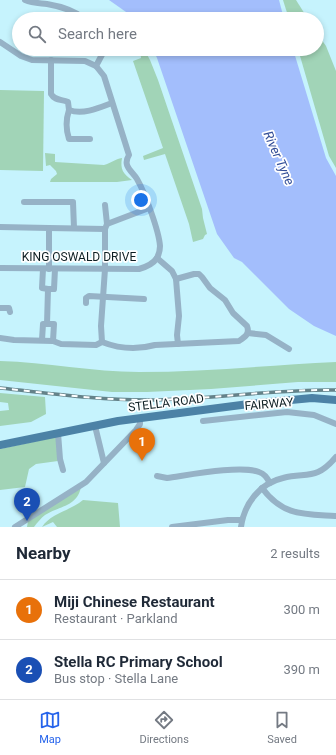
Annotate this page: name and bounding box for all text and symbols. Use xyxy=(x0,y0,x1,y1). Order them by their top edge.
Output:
search box xyxy=(12,12,324,56)
icon: search xyxy=(26,23,48,45)
text: Search here xyxy=(58,25,137,43)
water label: River Tyne xyxy=(260,129,298,188)
your location xyxy=(131,190,151,210)
street label: KING OSWALD DRIVE xyxy=(22,250,136,264)
street label: STELLA ROAD xyxy=(127,391,205,415)
street label: FAIRWAY xyxy=(244,395,295,413)
pin: 1 xyxy=(129,428,155,461)
pin: 2 xyxy=(14,488,40,521)
text: Nearby xyxy=(16,543,71,563)
text: 2 results xyxy=(270,546,320,561)
text: Miji Chinese Restaurant xyxy=(54,593,215,611)
text: 1 xyxy=(25,602,33,617)
text: 300 m xyxy=(283,602,320,617)
text: Restaurant · Parkland xyxy=(54,611,178,626)
text: Stella RC Primary School xyxy=(54,653,223,671)
text: 2 xyxy=(25,662,33,677)
text: 390 m xyxy=(283,662,320,677)
text: Bus stop · Stella Lane xyxy=(54,671,178,686)
tab: Map xyxy=(39,709,61,746)
tab: Directions xyxy=(139,709,189,746)
tab: Saved xyxy=(267,709,297,746)

